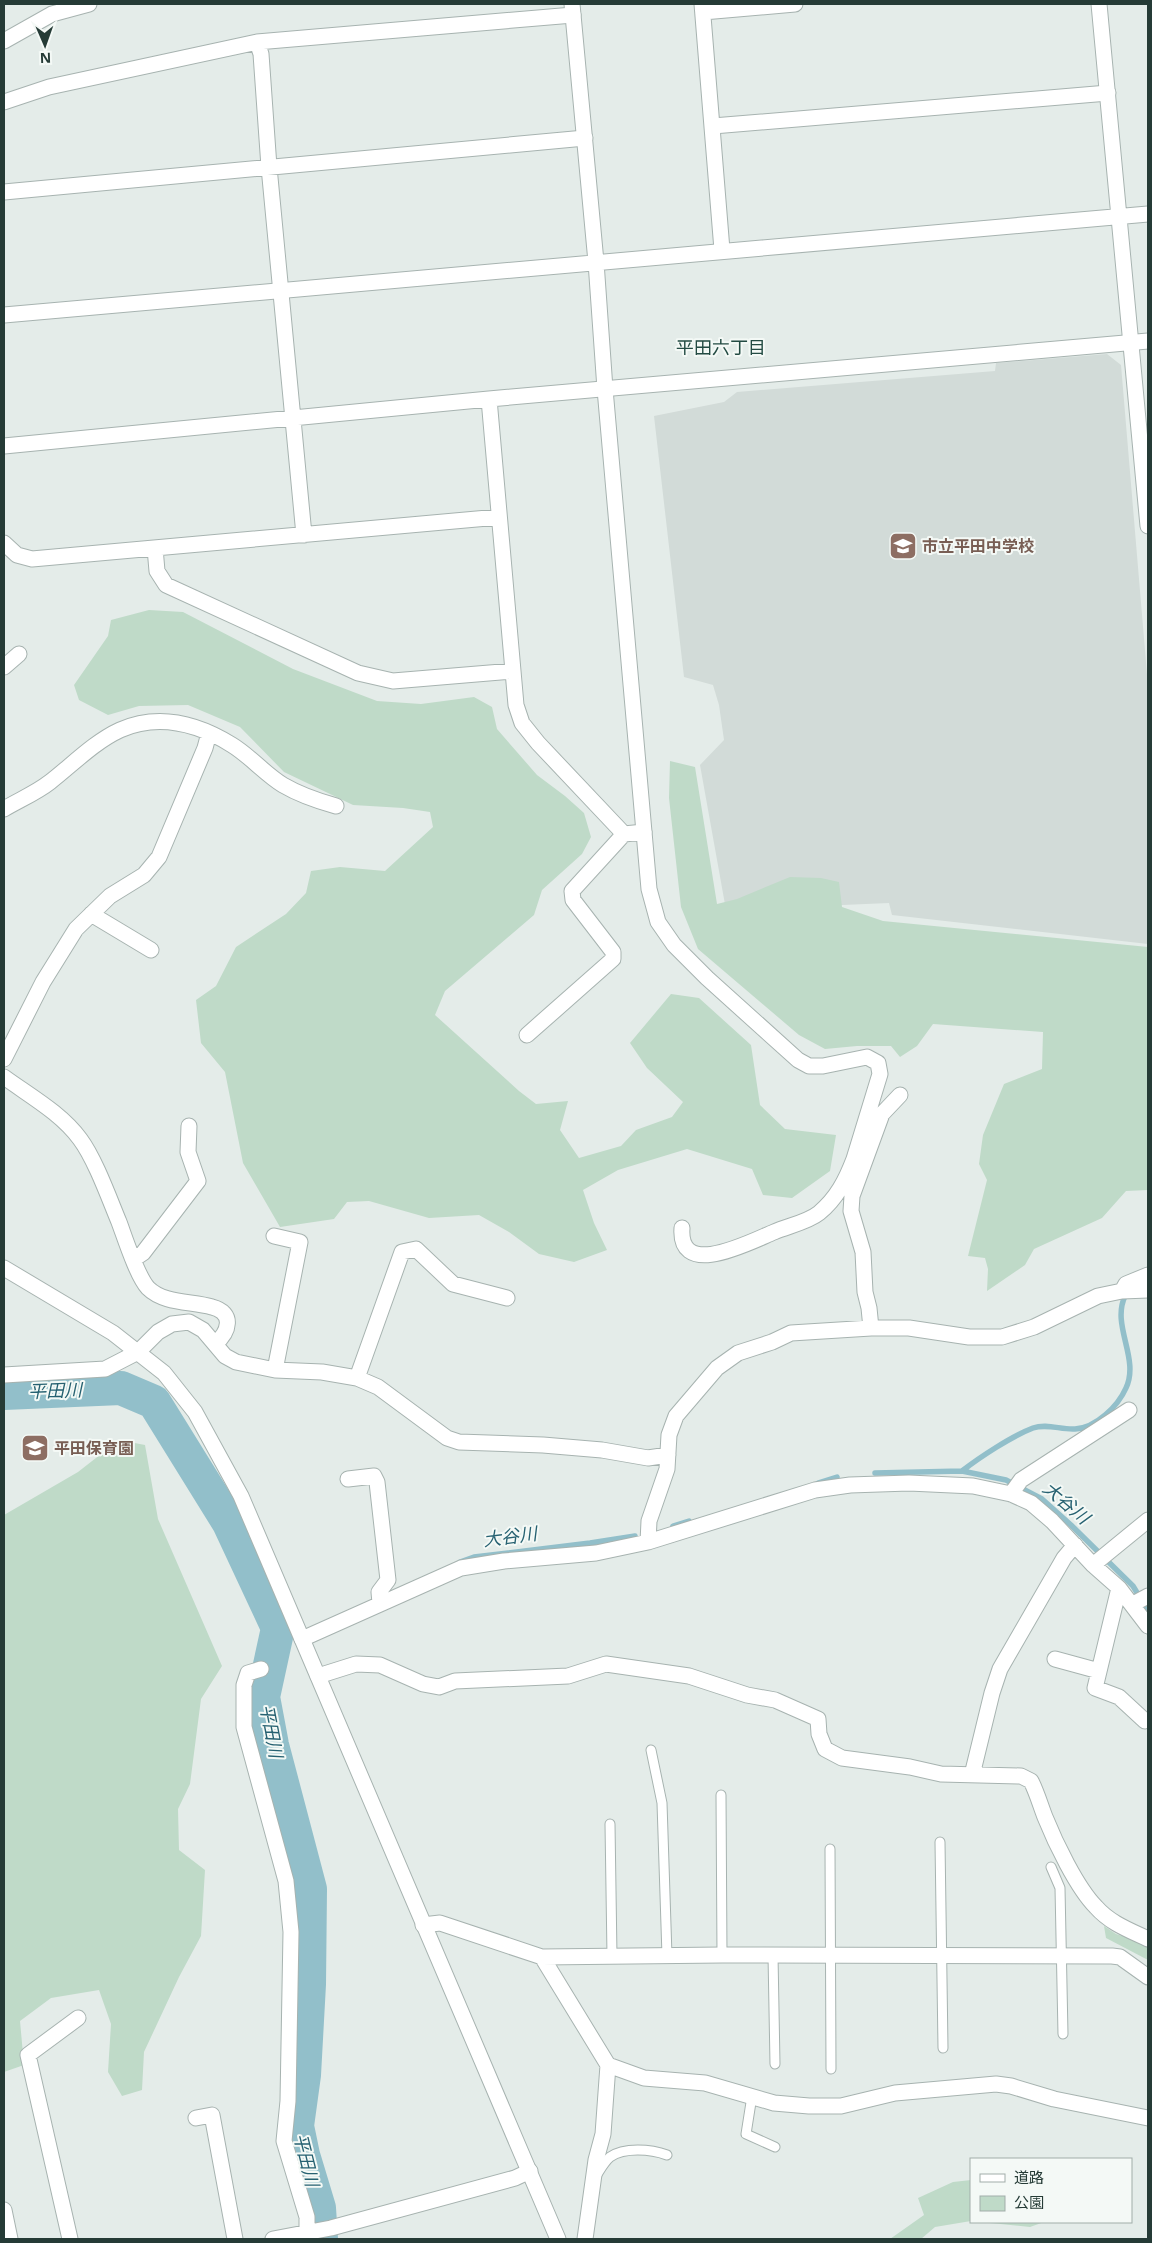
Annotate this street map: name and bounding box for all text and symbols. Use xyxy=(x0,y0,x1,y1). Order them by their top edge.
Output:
north arrow xyxy=(20,20,70,70)
text: N xyxy=(39,49,51,68)
district label: 平田六丁目 xyxy=(676,335,766,359)
school or university icon: 市立平田中学校 xyxy=(888,531,918,561)
place label: 市立平田中学校 xyxy=(922,535,1034,557)
water label: 平田川 xyxy=(28,1377,84,1403)
school or university icon: 平田保育園 xyxy=(20,1433,50,1463)
place label: 平田保育園 xyxy=(54,1437,134,1459)
water label: 大谷川 xyxy=(1038,1476,1097,1530)
water label: 大谷川 xyxy=(482,1521,540,1551)
water label: 平田川 xyxy=(255,1702,289,1762)
water label: 平田川 xyxy=(289,2131,326,2191)
legend xyxy=(970,2158,1132,2223)
text: 道路 xyxy=(1014,2167,1044,2187)
text: 公園 xyxy=(1014,2192,1044,2212)

